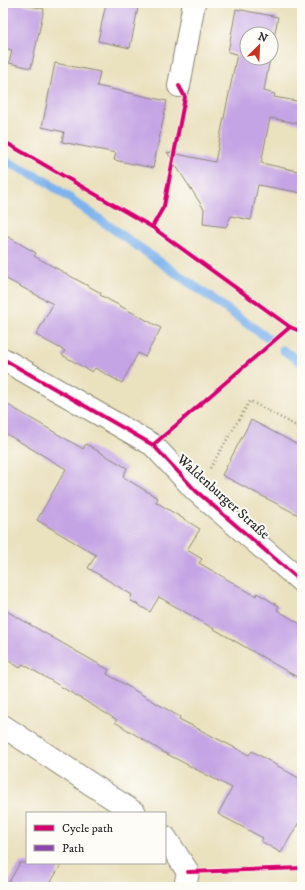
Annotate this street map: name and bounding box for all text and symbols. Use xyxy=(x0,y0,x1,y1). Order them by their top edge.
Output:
north arrow xyxy=(239,26,279,66)
text: N xyxy=(256,30,270,46)
street label: Waldenburger Straße xyxy=(172,450,273,544)
legend xyxy=(26,812,166,864)
text: Cycle path xyxy=(62,821,114,836)
text: Path xyxy=(62,841,85,856)

